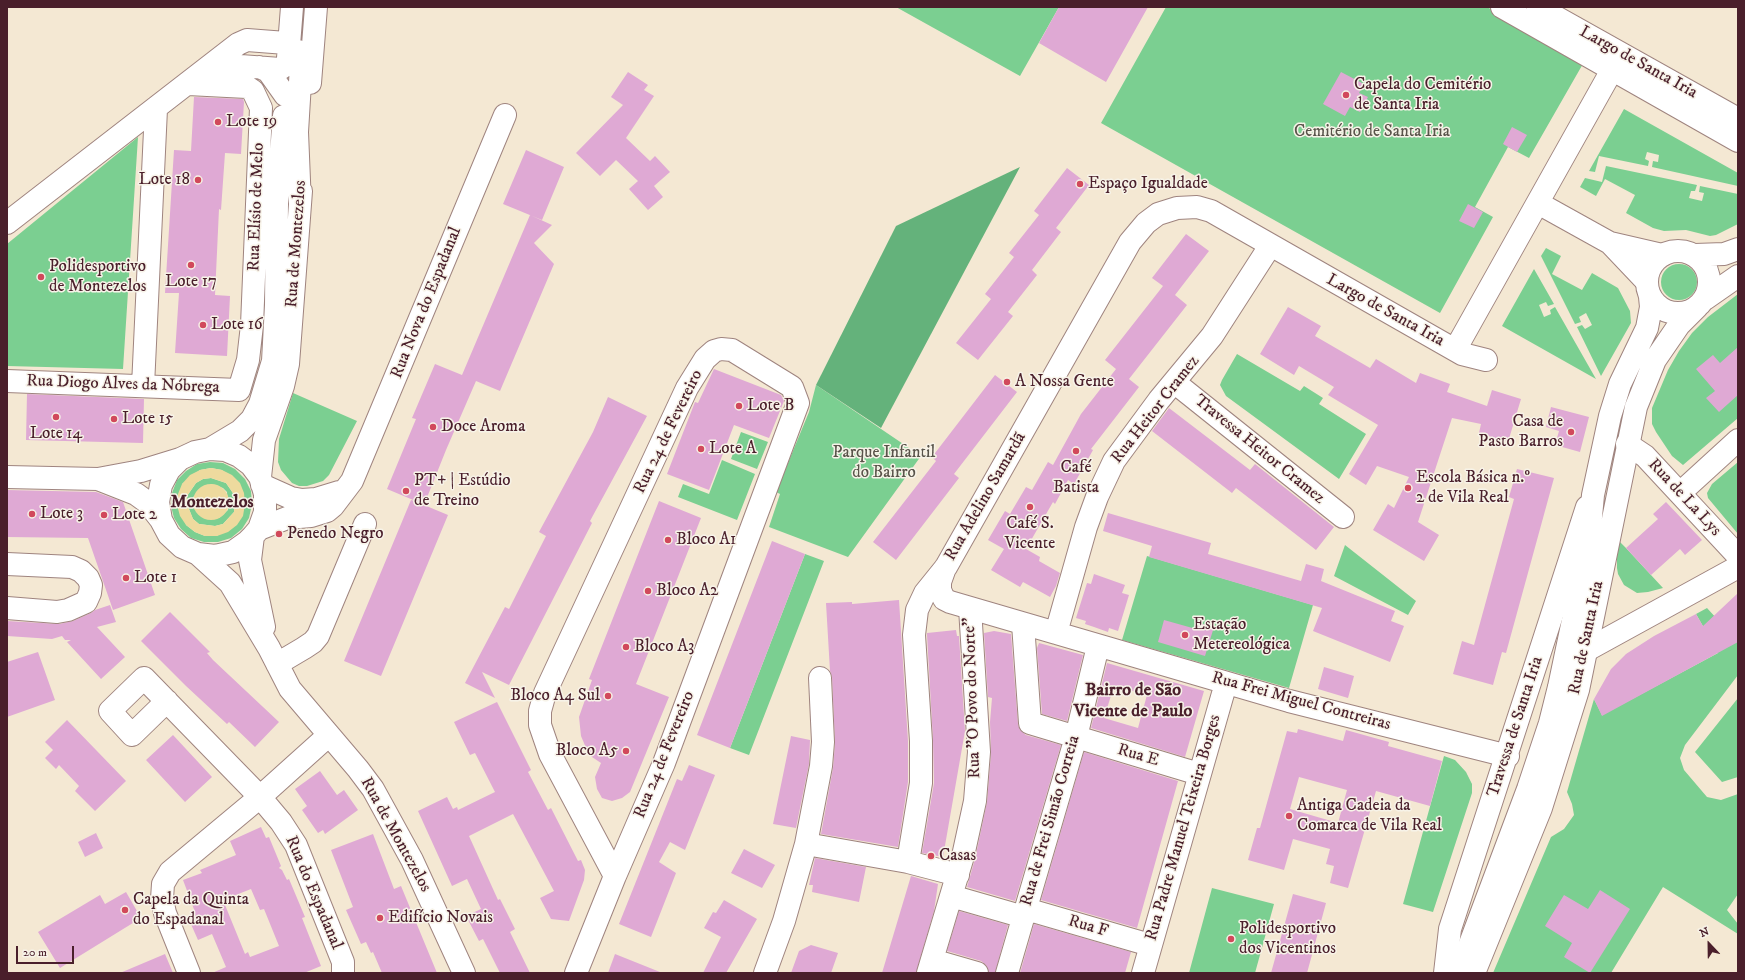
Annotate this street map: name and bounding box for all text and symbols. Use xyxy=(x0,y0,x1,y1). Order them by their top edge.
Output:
street label: Largo de Santa Iria xyxy=(1576,22,1700,104)
place label: Capela do Cemitério de Santa Iria xyxy=(1354,75,1491,115)
marker: Capela do Cemitério de Santa Iria xyxy=(1341,90,1351,100)
place label: Lote 19 xyxy=(226,112,277,132)
marker: Lote 19 xyxy=(213,117,223,127)
park label: Cemitério de Santa Iria xyxy=(1294,122,1450,142)
street label: Rua Elísio de Melo xyxy=(245,142,269,272)
place label: Lote 18 xyxy=(139,170,190,190)
place label: Espaço Igualdade xyxy=(1088,174,1208,194)
marker: Lote 18 xyxy=(193,175,203,185)
marker: Espaço Igualdade xyxy=(1075,179,1085,189)
street label: Rua de Montezelos xyxy=(282,180,312,308)
street label: Rua Nova do Espadanal xyxy=(387,224,467,382)
place label: Polidesportivo de Montezelos xyxy=(49,257,146,297)
marker: Lote 17 xyxy=(186,260,196,270)
street label: Largo de Santa Iria xyxy=(1323,270,1447,352)
marker: Polidesportivo de Montezelos xyxy=(36,272,46,282)
place label: Lote 17 xyxy=(165,272,217,292)
place label: Lote 16 xyxy=(211,315,263,335)
marker: Lote 16 xyxy=(198,320,208,330)
street label: Rua Heitor Cramez xyxy=(1108,352,1204,468)
street label: Rua 24 de Fevereiro xyxy=(630,367,708,497)
street label: Rua Diogo Alves da Nóbrega xyxy=(26,371,220,399)
place label: A Nossa Gente xyxy=(1015,372,1114,392)
marker: A Nossa Gente xyxy=(1002,377,1012,387)
street label: Travessa Heitor Cramez xyxy=(1190,391,1328,509)
place label: Lote B xyxy=(747,396,794,416)
marker: Lote B xyxy=(734,401,744,411)
place label: Lote 15 xyxy=(122,409,173,429)
marker: Lote 14 xyxy=(51,412,61,422)
place label: Casa de Pasto Barros xyxy=(1478,412,1563,452)
marker: Lote 15 xyxy=(109,414,119,424)
place label: Doce Aroma xyxy=(441,417,525,437)
marker: Doce Aroma xyxy=(428,422,438,432)
place label: Lote 14 xyxy=(30,424,82,444)
marker: Casa de Pasto Barros xyxy=(1566,427,1576,437)
street label: Rua Adelino Samardã xyxy=(941,429,1031,565)
place label: Lote A xyxy=(709,439,756,459)
park label: Parque Infantil do Bairro xyxy=(833,443,935,483)
marker: Lote A xyxy=(696,444,706,454)
marker: Café Batista xyxy=(1071,446,1081,456)
street label: Rua de La Lys xyxy=(1643,455,1725,541)
place label: Café Batista xyxy=(1053,458,1099,498)
place label: Escola Básica n.º 2 de Vila Real xyxy=(1416,468,1530,508)
place label: PT+ | Estúdio de Treino xyxy=(414,471,511,511)
marker: Escola Básica n.º 2 de Vila Real xyxy=(1403,483,1413,493)
marker: PT+ | Estúdio de Treino xyxy=(401,486,411,496)
district label: Montezelos xyxy=(171,492,253,514)
marker: Café S. Vicente xyxy=(1025,502,1035,512)
place label: Lote 3 xyxy=(40,504,83,524)
place label: Lote 2 xyxy=(112,505,157,525)
marker: Lote 3 xyxy=(27,509,37,519)
marker: Lote 2 xyxy=(99,510,109,520)
place label: Café S. Vicente xyxy=(1005,514,1055,554)
place label: Penedo Negro xyxy=(287,524,383,544)
marker: Penedo Negro xyxy=(274,529,284,539)
place label: Bloco A1 xyxy=(676,530,736,550)
marker: Bloco A1 xyxy=(663,535,673,545)
place label: Lote 1 xyxy=(134,568,177,588)
marker: Lote 1 xyxy=(121,573,131,583)
street label: Rua de Santa Iria xyxy=(1565,579,1609,697)
place label: Bloco A2 xyxy=(656,581,718,601)
marker: Bloco A2 xyxy=(643,586,653,596)
place label: Estação Metereológica xyxy=(1193,615,1290,655)
street label: Rua "O Povo do Norte" xyxy=(960,617,986,779)
marker: Estação Metereológica xyxy=(1180,630,1190,640)
place label: Bloco A3 xyxy=(634,637,694,657)
marker: Bloco A3 xyxy=(621,642,631,652)
street label: Travessa de Santa Iria xyxy=(1484,654,1548,800)
street label: Rua Frei Miguel Contreiras xyxy=(1209,668,1393,736)
district label: Bairro de São Vicente de Paulo xyxy=(1074,680,1192,722)
place label: Bloco A4 Sul xyxy=(510,686,600,706)
street label: Rua 24 de Fevereiro xyxy=(630,689,700,821)
marker: Bloco A4 Sul xyxy=(603,691,613,701)
street label: Rua Padre Manuel Teixeira Borges xyxy=(1142,713,1226,943)
street label: Rua de Frei Simão Correia xyxy=(1017,733,1085,909)
street label: Rua E xyxy=(1115,740,1161,772)
place label: Bloco A5 xyxy=(556,741,618,761)
marker: Bloco A5 xyxy=(621,746,631,756)
street label: Rua de Montezelos xyxy=(355,774,435,896)
place label: Antiga Cadeia da Comarca de Vila Real xyxy=(1297,796,1442,836)
marker: Antiga Cadeia da Comarca de Vila Real xyxy=(1284,811,1294,821)
street label: Rua do Espadanal xyxy=(280,833,346,953)
place label: Casas xyxy=(939,846,976,866)
marker: Casas xyxy=(926,851,936,861)
place label: Capela da Quinta do Espadanal xyxy=(133,890,249,930)
marker: Capela da Quinta do Espadanal xyxy=(120,905,130,915)
place label: Edifício Novais xyxy=(388,908,493,928)
street label: Rua F xyxy=(1066,912,1110,942)
marker: Edifício Novais xyxy=(375,913,385,923)
place label: Polidesportivo dos Vicentinos xyxy=(1239,919,1336,959)
north arrow xyxy=(1689,924,1729,964)
text: N xyxy=(1698,925,1711,941)
marker: Polidesportivo dos Vicentinos xyxy=(1226,934,1236,944)
scale bar xyxy=(18,938,76,964)
text: 20 m xyxy=(23,945,47,960)

